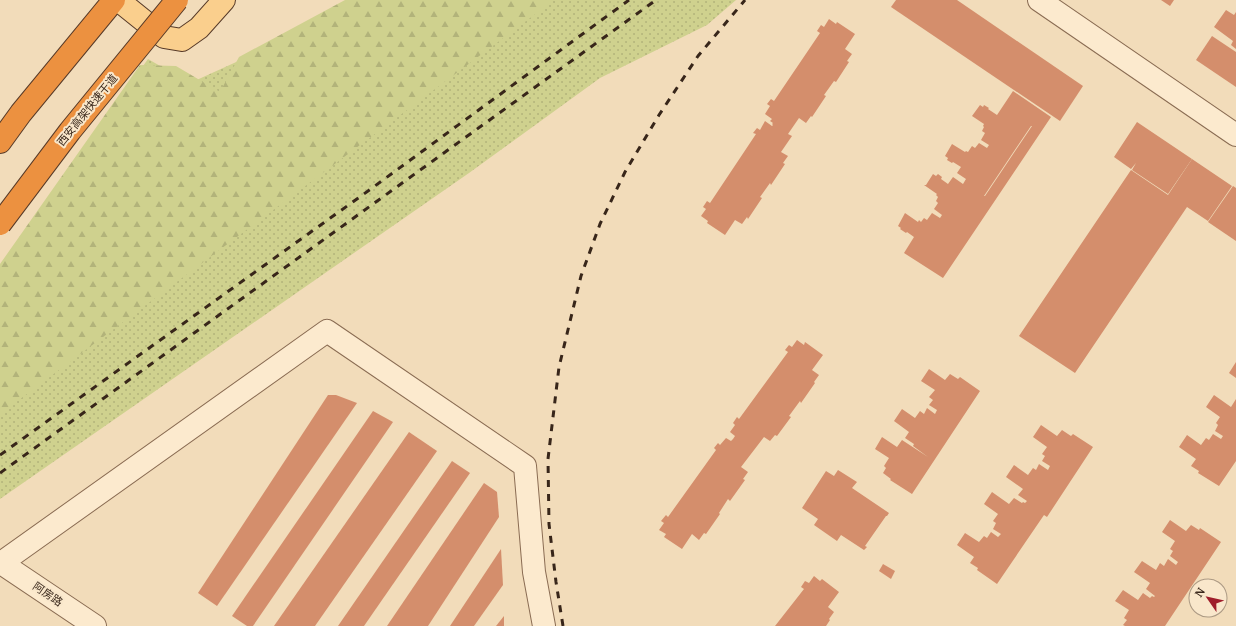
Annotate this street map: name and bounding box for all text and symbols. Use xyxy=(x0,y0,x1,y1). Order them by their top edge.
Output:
street label: 西安高架快速干道 xyxy=(54,71,120,149)
north arrow xyxy=(1188,578,1228,618)
street label: 阿房路 xyxy=(30,579,66,609)
text: N xyxy=(1192,584,1208,600)

